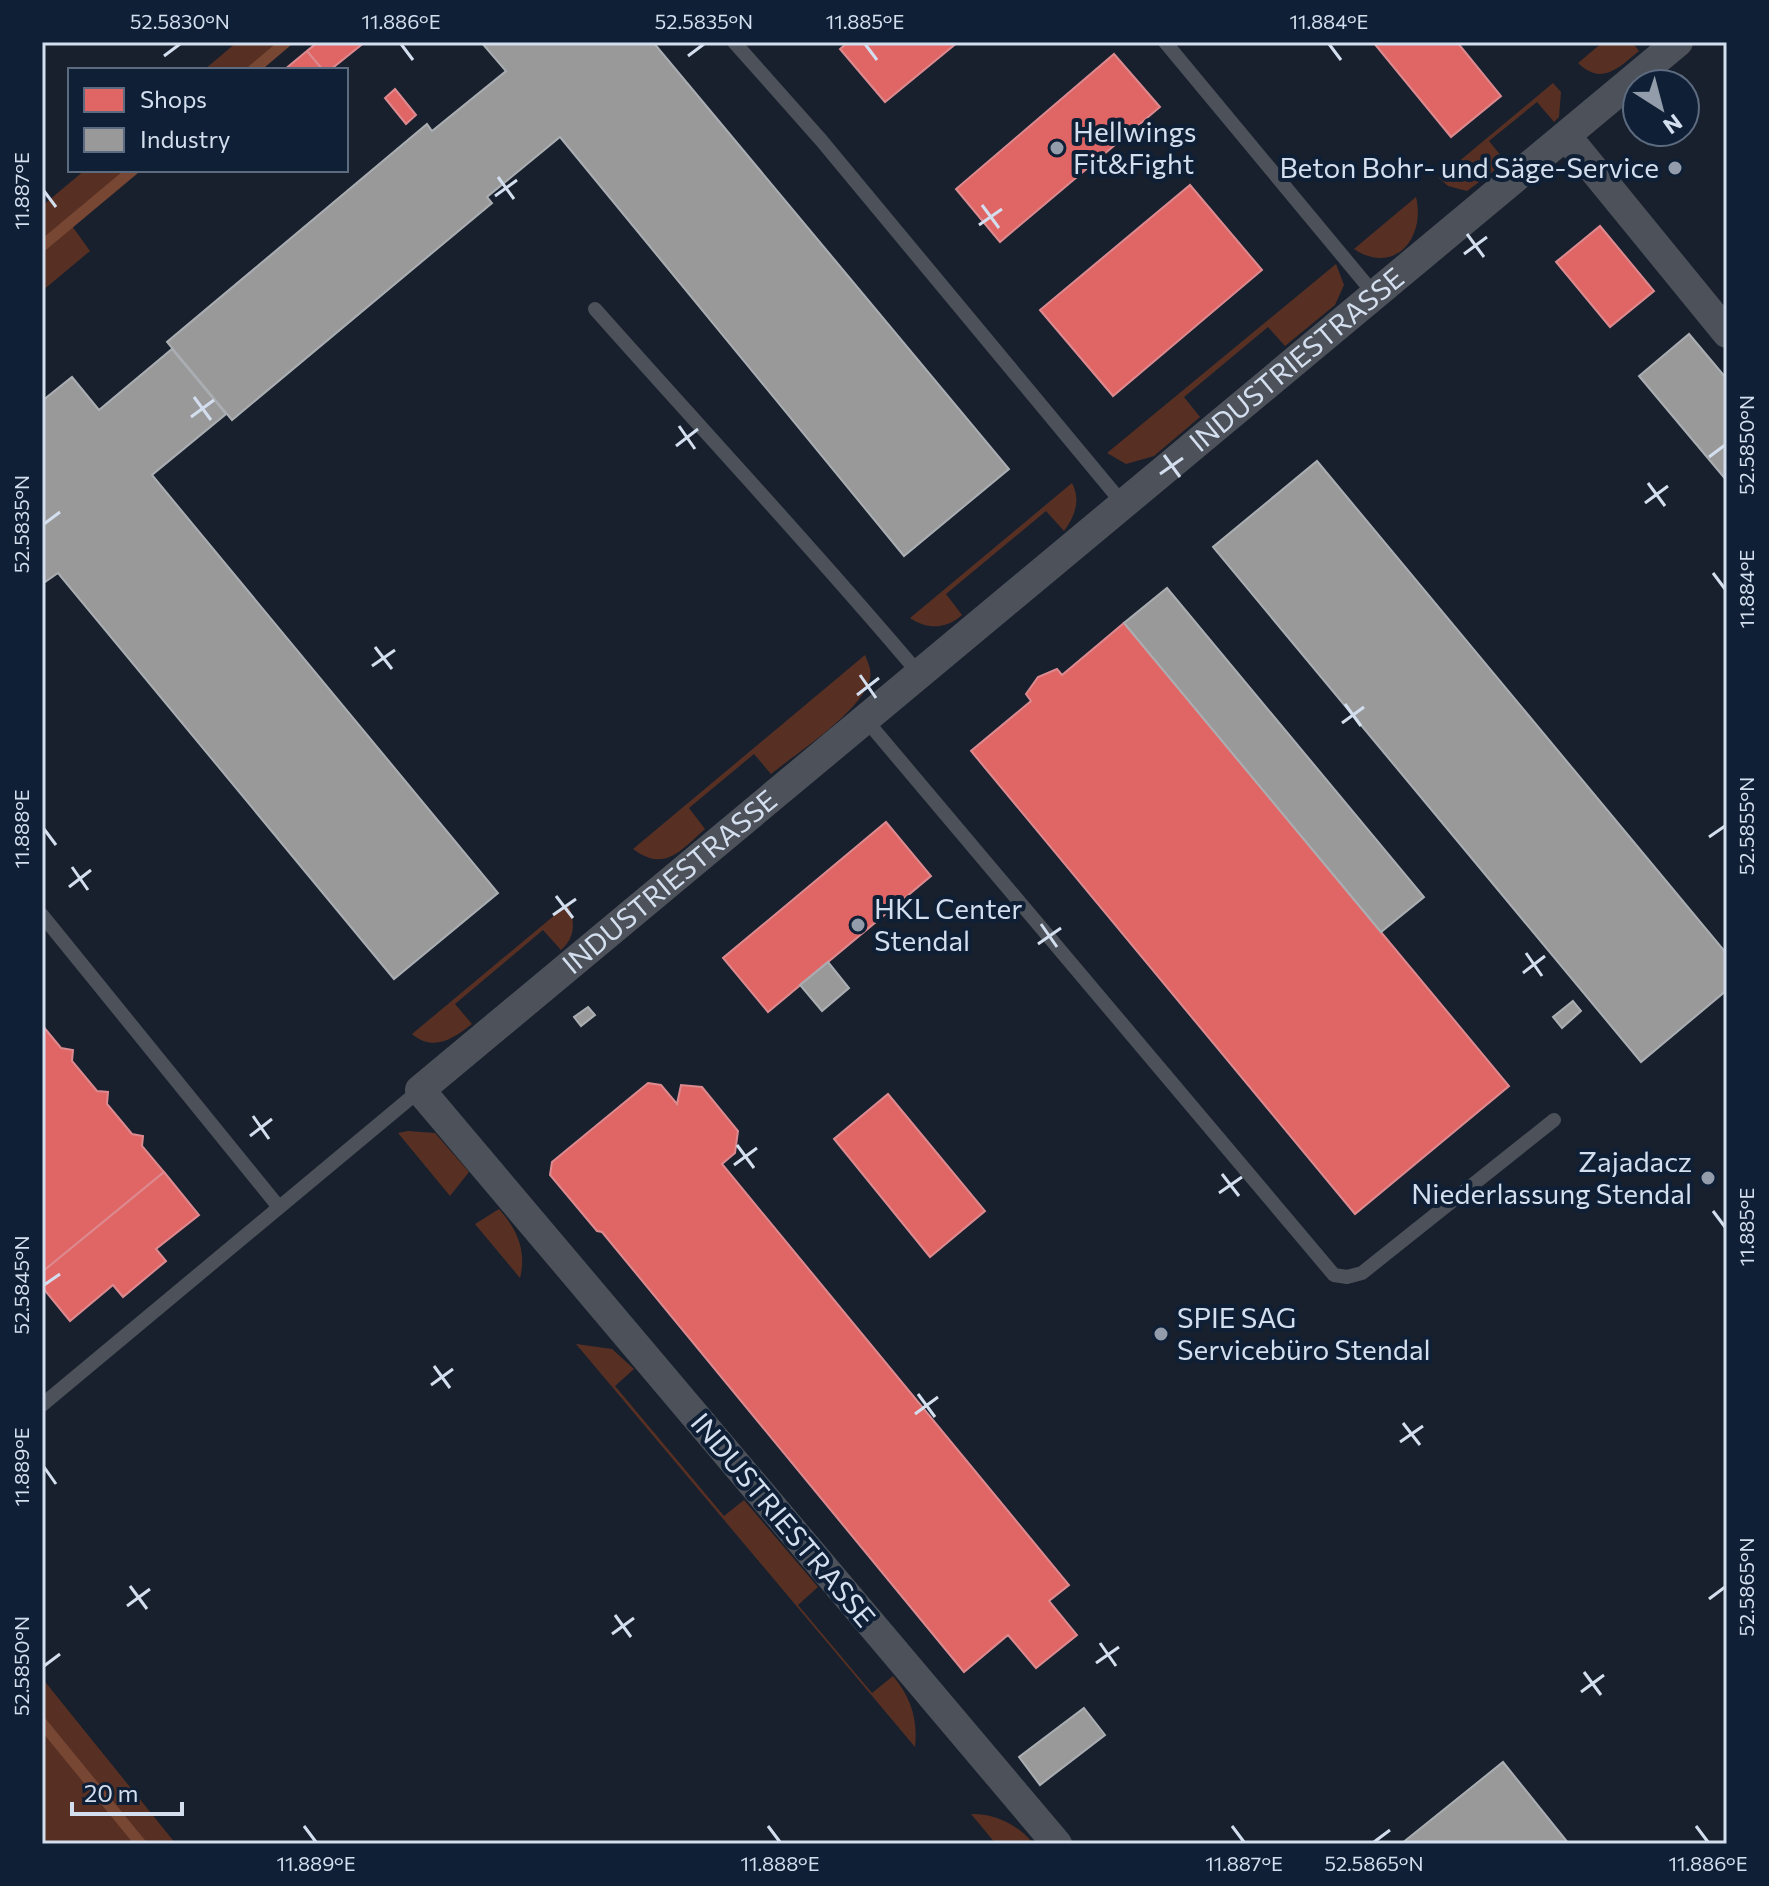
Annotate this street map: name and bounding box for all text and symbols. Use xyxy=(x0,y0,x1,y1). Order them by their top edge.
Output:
text: 52.5830°N xyxy=(130,9,230,33)
text: 11.886°E xyxy=(361,9,441,33)
text: 52.5835°N xyxy=(655,9,753,33)
text: 11.885°E xyxy=(826,9,904,33)
text: 11.884°E xyxy=(1290,9,1369,33)
legend xyxy=(68,68,348,172)
north arrow xyxy=(1621,68,1701,148)
text: Shops xyxy=(140,84,207,113)
text: N xyxy=(1658,109,1688,140)
place label: Hellwings Fit&Fight xyxy=(1073,114,1197,180)
text: Industry xyxy=(140,124,230,153)
marker: Hellwings Fit&Fight xyxy=(1048,139,1066,157)
place label: Beton Bohr- und Säge-Service xyxy=(1280,150,1659,184)
text: 11.887°E xyxy=(9,152,33,230)
marker: Beton Bohr- und Säge-Service xyxy=(1666,159,1684,177)
street label: INDUSTRIESTRASSE xyxy=(1182,260,1410,458)
text: 52.5850°N xyxy=(1734,395,1758,495)
text: 52.5835°N xyxy=(9,475,33,573)
text: 11.884°E xyxy=(1734,550,1758,629)
text: 52.5855°N xyxy=(1734,777,1758,875)
street label: INDUSTRIESTRASSE xyxy=(555,782,783,980)
text: 11.888°E xyxy=(9,789,33,869)
place label: HKL Center Stendal xyxy=(874,891,1022,957)
marker: HKL Center Stendal xyxy=(849,916,867,934)
place label: Zajadacz Niederlassung Stendal xyxy=(1411,1144,1692,1210)
marker: Zajadacz Niederlassung Stendal xyxy=(1699,1169,1717,1187)
text: 11.885°E xyxy=(1734,1188,1758,1266)
text: 52.5845°N xyxy=(9,1236,33,1334)
place label: SPIE SAG Servicebüro Stendal xyxy=(1177,1300,1431,1366)
marker: SPIE SAG Servicebüro Stendal xyxy=(1152,1325,1170,1343)
street label: INDUSTRIESTRASSE xyxy=(684,1405,883,1633)
text: 11.889°E xyxy=(9,1427,33,1507)
text: 52.5865°N xyxy=(1734,1537,1758,1637)
text: 52.5850°N xyxy=(9,1616,33,1716)
scale bar xyxy=(72,1766,182,1816)
text: 20 m xyxy=(84,1778,138,1807)
text: 11.889°E xyxy=(276,1851,356,1875)
text: 11.888°E xyxy=(740,1851,820,1875)
text: 11.887°E xyxy=(1205,1851,1283,1875)
text: 52.5865°N xyxy=(1324,1851,1424,1875)
text: 11.886°E xyxy=(1668,1851,1748,1875)

